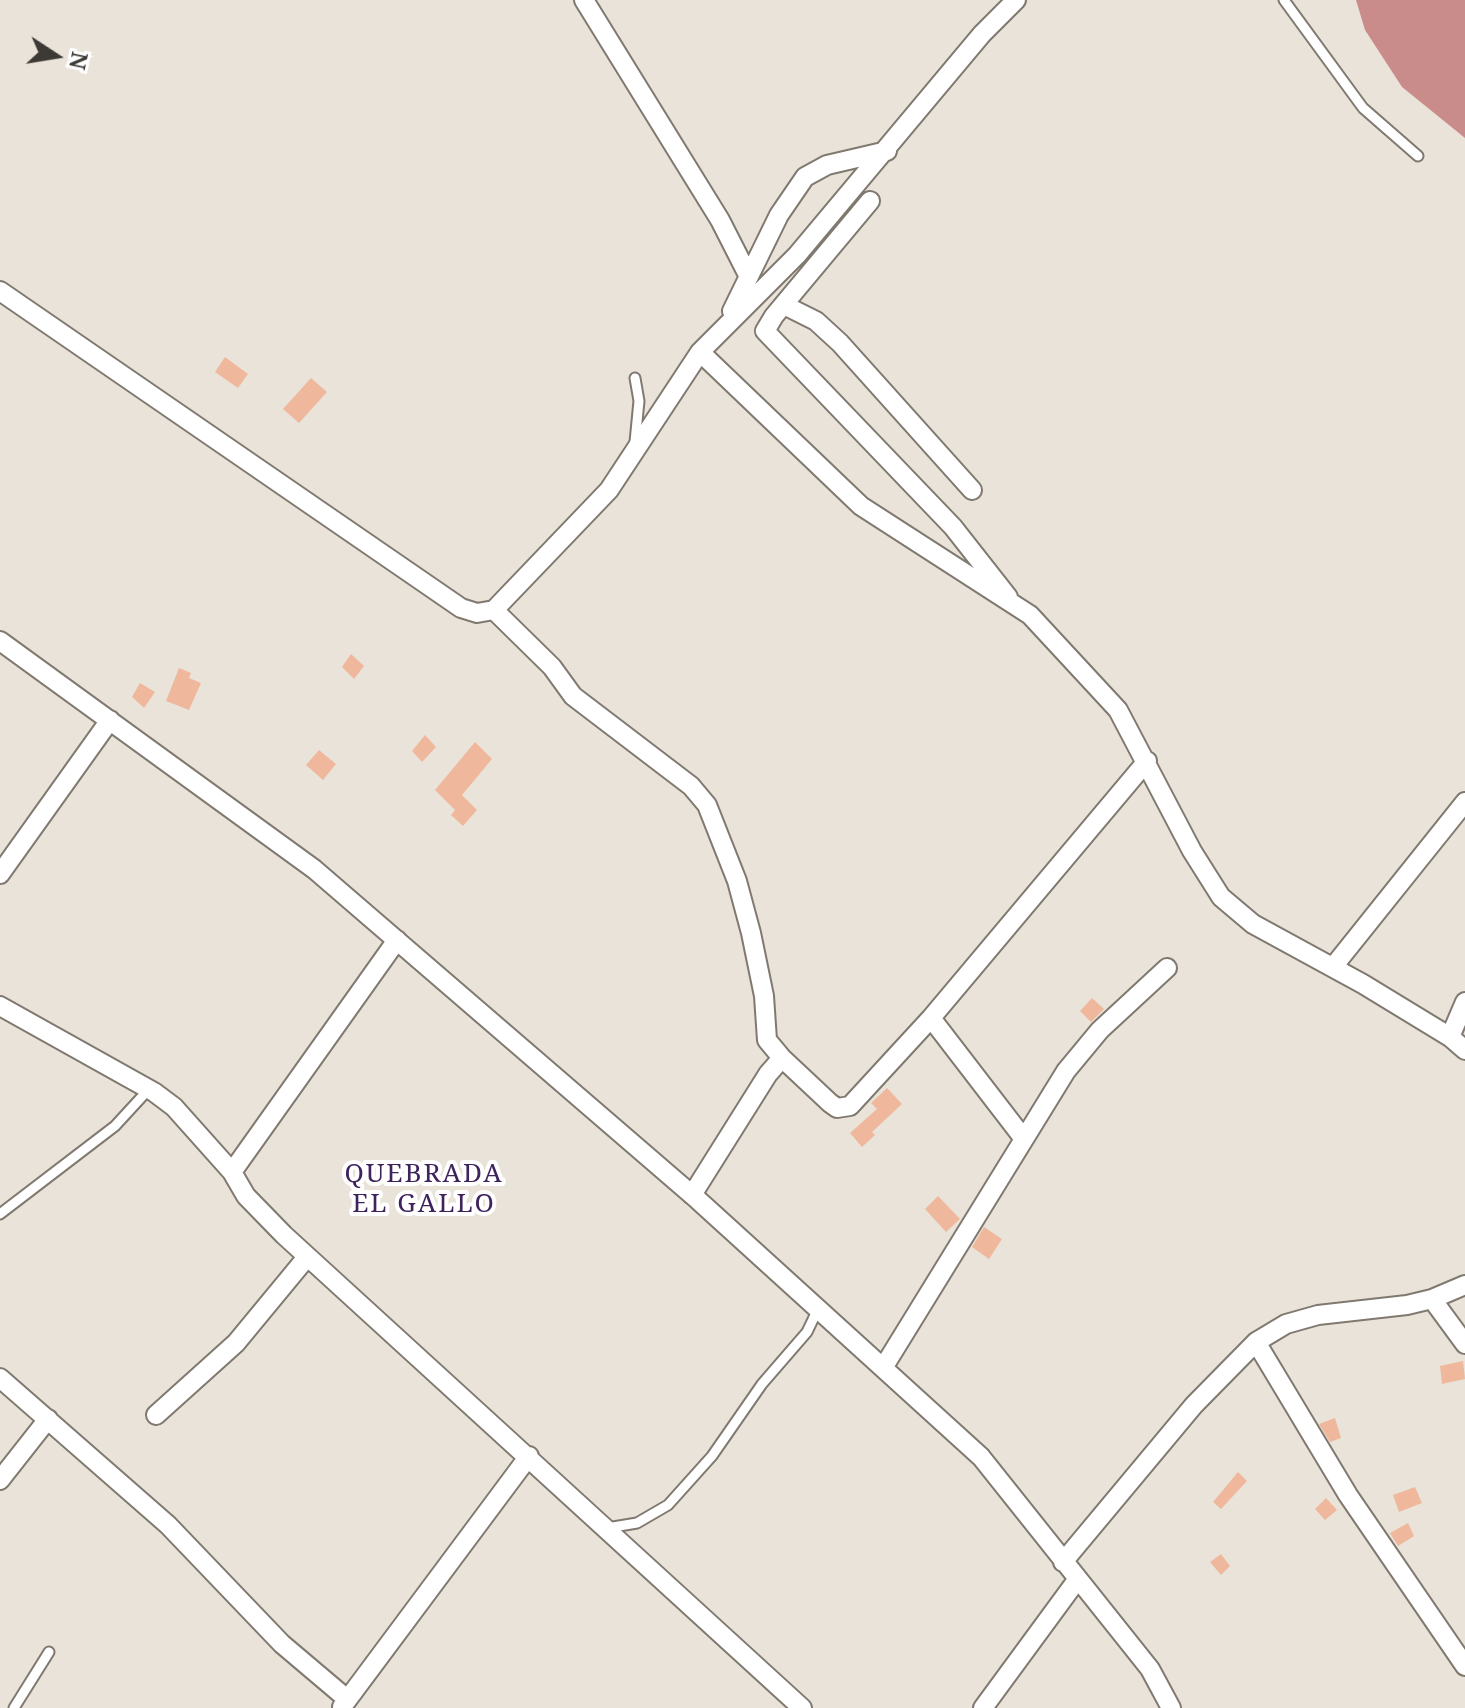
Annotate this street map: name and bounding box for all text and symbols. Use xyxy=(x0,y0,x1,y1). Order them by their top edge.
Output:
north arrow xyxy=(16,16,96,96)
text: N xyxy=(63,49,96,73)
district label: QUEBRADA EL GALLO xyxy=(344,1159,504,1220)

